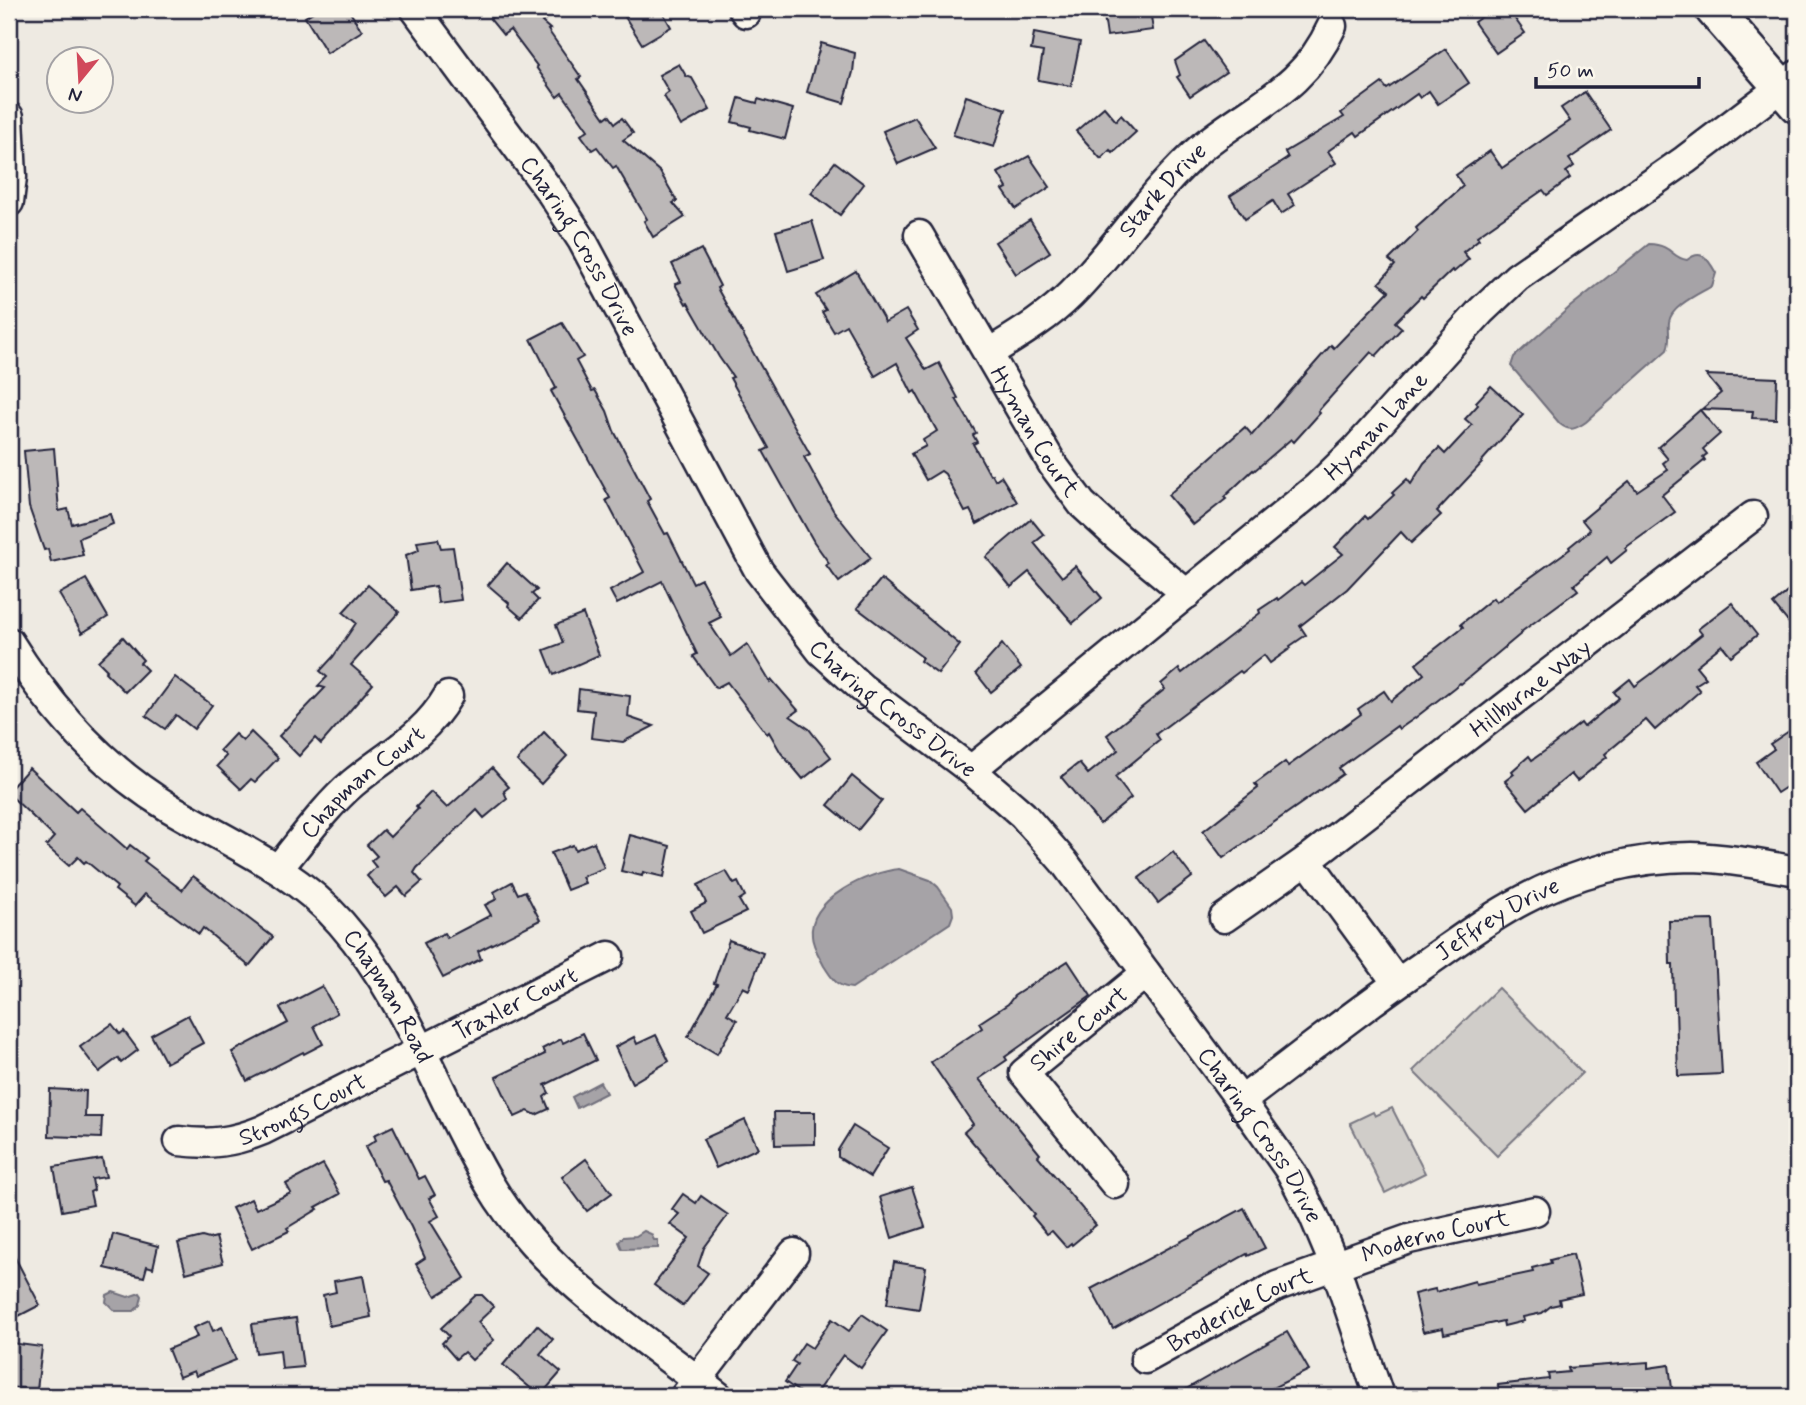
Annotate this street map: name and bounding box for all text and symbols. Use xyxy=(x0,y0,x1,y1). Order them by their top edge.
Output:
north arrow xyxy=(46,46,116,116)
scale bar xyxy=(1536,46,1699,90)
text: 50 m xyxy=(1547,57,1594,85)
text: N xyxy=(65,81,85,109)
street label: Stark Drive xyxy=(1112,136,1214,245)
street label: Charing Cross Drive xyxy=(512,150,645,342)
street label: Hyman Court xyxy=(982,361,1086,504)
street label: Hyman Lane xyxy=(1318,365,1436,489)
street label: Hillburne Way xyxy=(1464,633,1598,746)
street label: Charing Cross Drive xyxy=(801,634,982,786)
street label: Chapman Court xyxy=(294,720,433,846)
street label: Jeffrey Drive xyxy=(1430,871,1564,969)
street label: Chapman Road xyxy=(335,923,439,1069)
street label: Traxler Court xyxy=(448,960,583,1049)
street label: Shire Court xyxy=(1024,980,1135,1079)
street label: Charing Cross Drive xyxy=(1189,1041,1329,1228)
street label: Strongs Court xyxy=(235,1067,372,1154)
street label: Moderno Court xyxy=(1358,1203,1512,1272)
street label: Broderick Court xyxy=(1162,1261,1317,1361)

